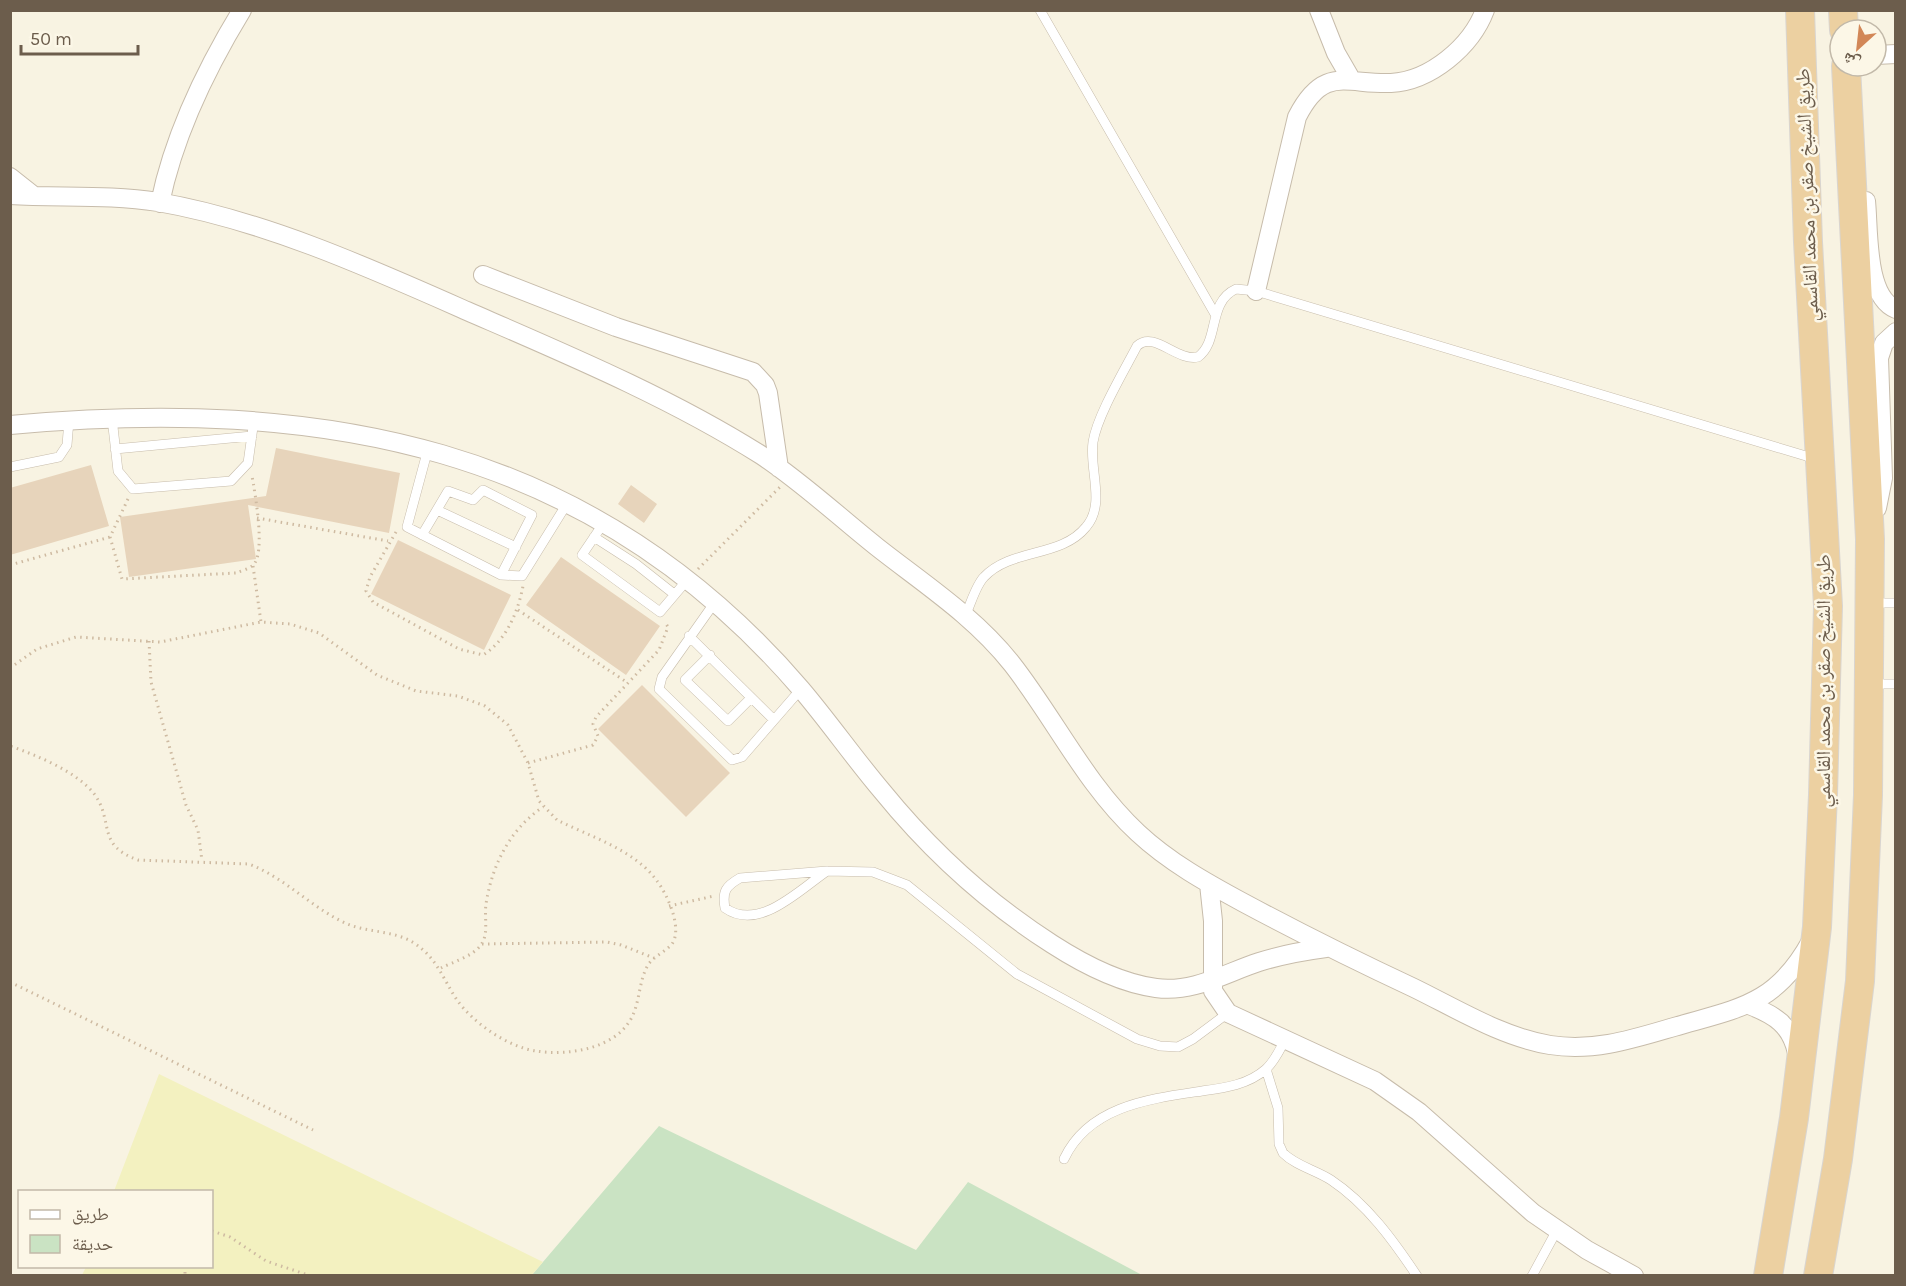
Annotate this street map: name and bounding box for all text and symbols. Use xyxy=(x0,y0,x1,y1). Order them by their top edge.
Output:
scale bar xyxy=(21,18,138,56)
north arrow xyxy=(1828,18,1888,78)
text: 50 m xyxy=(30,28,72,50)
text: ش xyxy=(1840,49,1863,73)
street label: طريق الشيخ صقر بن محمد القاسمي xyxy=(1791,68,1827,322)
street label: طريق الشيخ صقر بن محمد القاسمي xyxy=(1812,554,1839,808)
legend xyxy=(18,1190,213,1268)
text: طريق xyxy=(72,1203,109,1225)
text: حديقة xyxy=(72,1233,113,1255)

